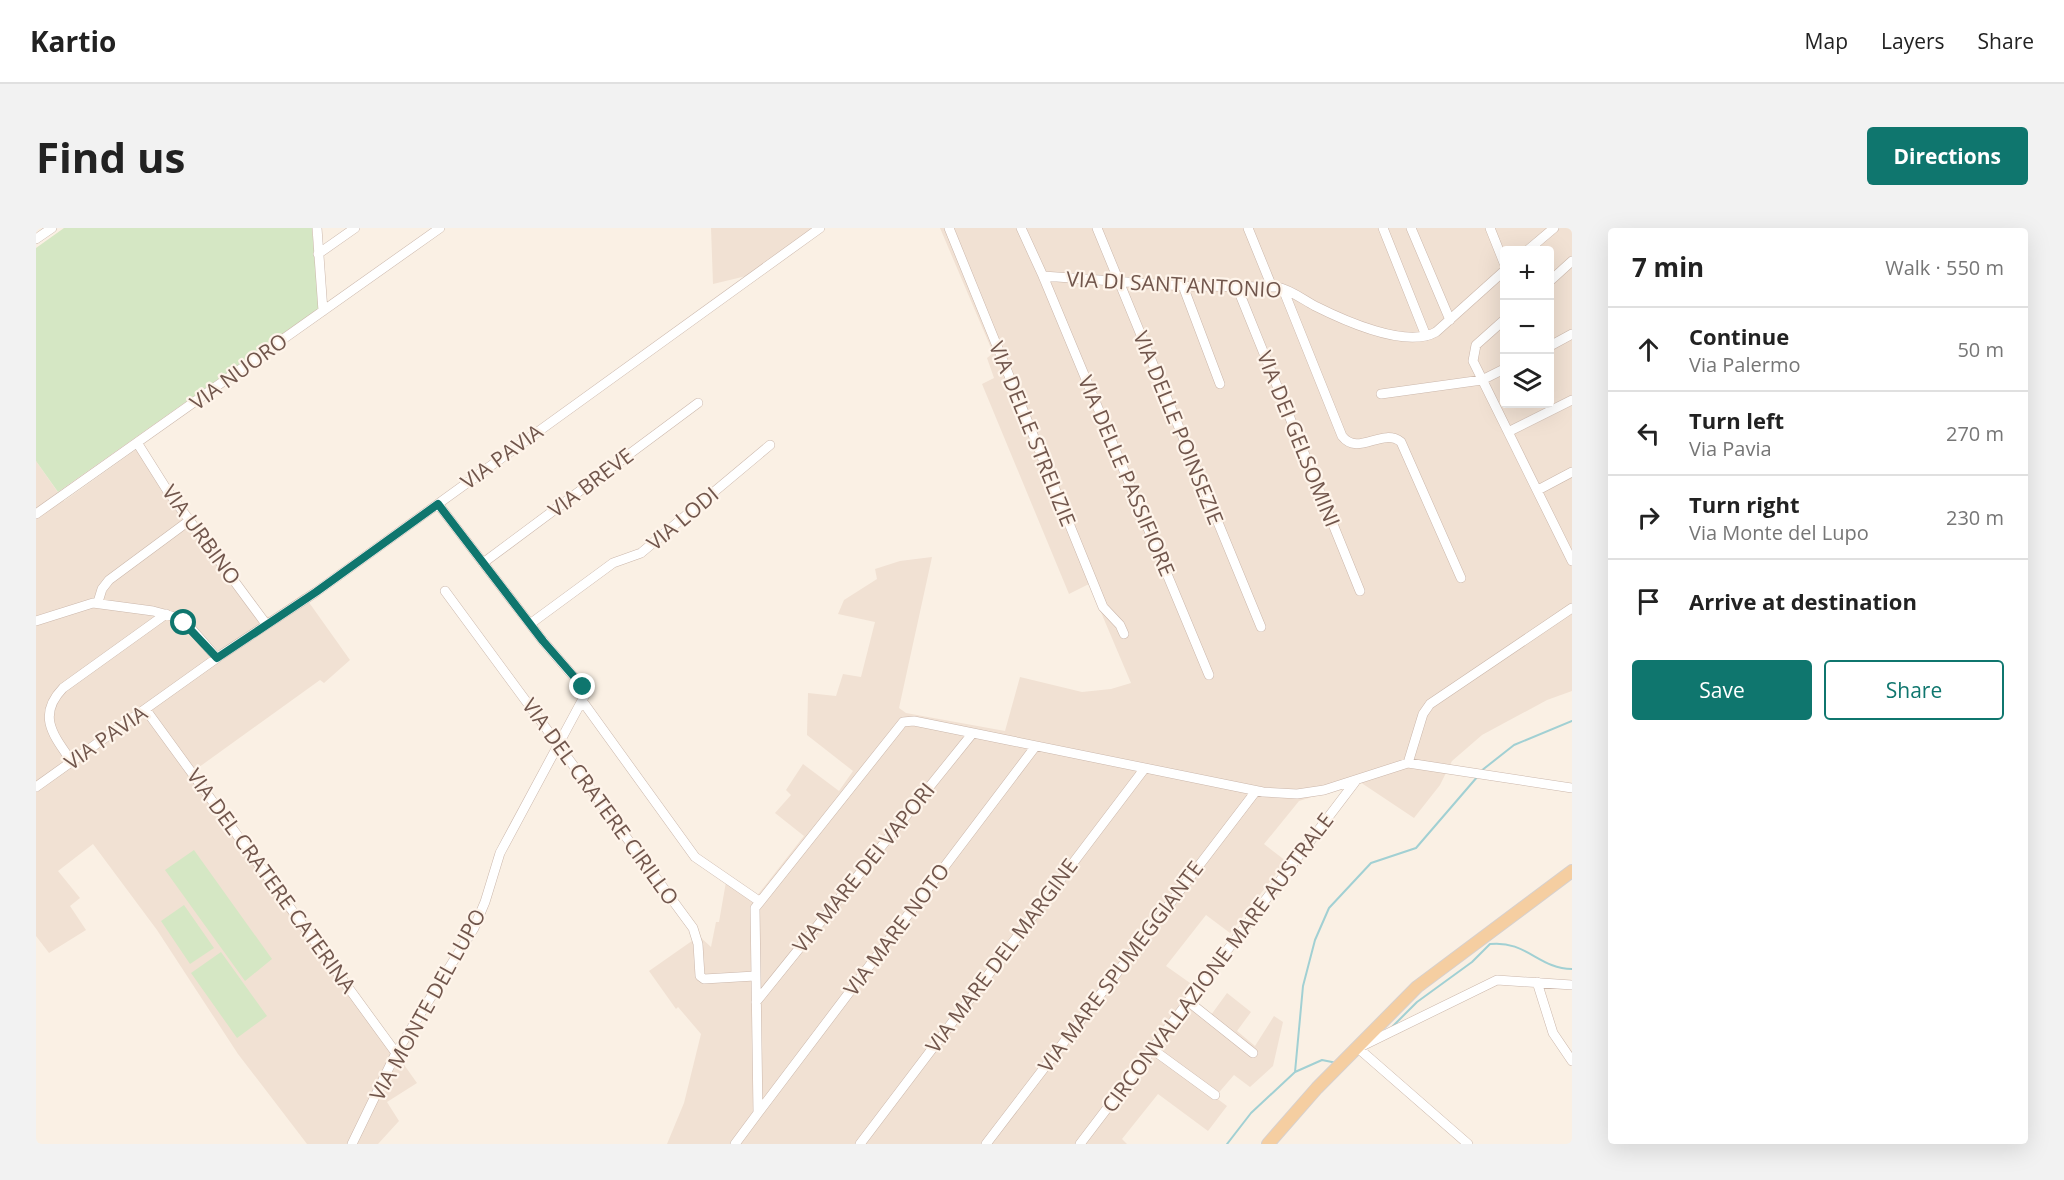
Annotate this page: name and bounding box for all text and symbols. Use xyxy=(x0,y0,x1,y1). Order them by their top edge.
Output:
text: Kartio xyxy=(30,22,116,60)
text: Map xyxy=(1805,27,1848,55)
text: Layers xyxy=(1881,27,1945,55)
text: Share xyxy=(1978,27,2034,55)
button: Directions xyxy=(1867,127,2028,185)
text: Find us xyxy=(36,128,185,185)
map controls xyxy=(1500,246,1554,408)
button: + xyxy=(1500,246,1554,300)
text: 7 min xyxy=(1632,249,1704,285)
text: Walk · 550 m xyxy=(1885,254,2004,281)
street label: VIA DI SANT'ANTONIO xyxy=(1066,264,1282,304)
button: − xyxy=(1500,300,1554,354)
text: Continue xyxy=(1689,321,1789,351)
street label: VIA NUORO xyxy=(184,326,293,416)
street label: VIA DELLE POINSEZIE xyxy=(1127,327,1231,529)
icon: ahead xyxy=(1632,333,1665,366)
text: 50 m xyxy=(1957,336,2004,363)
street label: VIA DELLE STRELIZIE xyxy=(983,337,1083,530)
street label: VIA DEI GELSOMINI xyxy=(1251,346,1347,531)
text: Via Palermo xyxy=(1689,351,1800,378)
button: layers xyxy=(1500,354,1554,408)
street label: VIA DELLE PASSIFIORE xyxy=(1072,371,1182,580)
text: Turn left xyxy=(1689,405,1784,435)
street label: VIA PAVIA xyxy=(455,417,549,495)
icon: left xyxy=(1632,417,1665,450)
text: 270 m xyxy=(1946,420,2004,447)
text: Via Pavia xyxy=(1689,435,1772,462)
street label: VIA BREVE xyxy=(542,441,639,523)
street label: VIA URBINO xyxy=(156,479,248,590)
street label: VIA LODI xyxy=(641,480,724,556)
text: Turn right xyxy=(1689,489,1800,519)
icon: right xyxy=(1632,501,1665,534)
text: 230 m xyxy=(1946,504,2004,531)
text: Via Monte del Lupo xyxy=(1689,519,1869,546)
icon: arrive xyxy=(1632,585,1665,618)
text: Arrive at destination xyxy=(1689,586,1917,616)
route start xyxy=(170,609,196,635)
button: Save xyxy=(1632,660,1812,720)
button: Share xyxy=(1824,660,2004,720)
route end xyxy=(569,673,595,699)
street label: VIA DEL CRATERE CIRILLO xyxy=(516,692,685,911)
street label: VIA PAVIA xyxy=(59,698,153,776)
street label: VIA DEL CRATERE CATERINA xyxy=(181,763,363,999)
street label: VIA MARE DEI VAPORI xyxy=(786,776,941,958)
street label: CIRCONVALLAZIONE MARE AUSTRALE xyxy=(1095,807,1339,1118)
street label: VIA MARE DEL MARGINE xyxy=(919,853,1084,1058)
street label: VIA MARE SPUMEGGIANTE xyxy=(1031,855,1209,1078)
street label: VIA MARE NOTO xyxy=(837,857,955,1001)
street label: VIA MONTE DEL LUPO xyxy=(363,904,492,1106)

